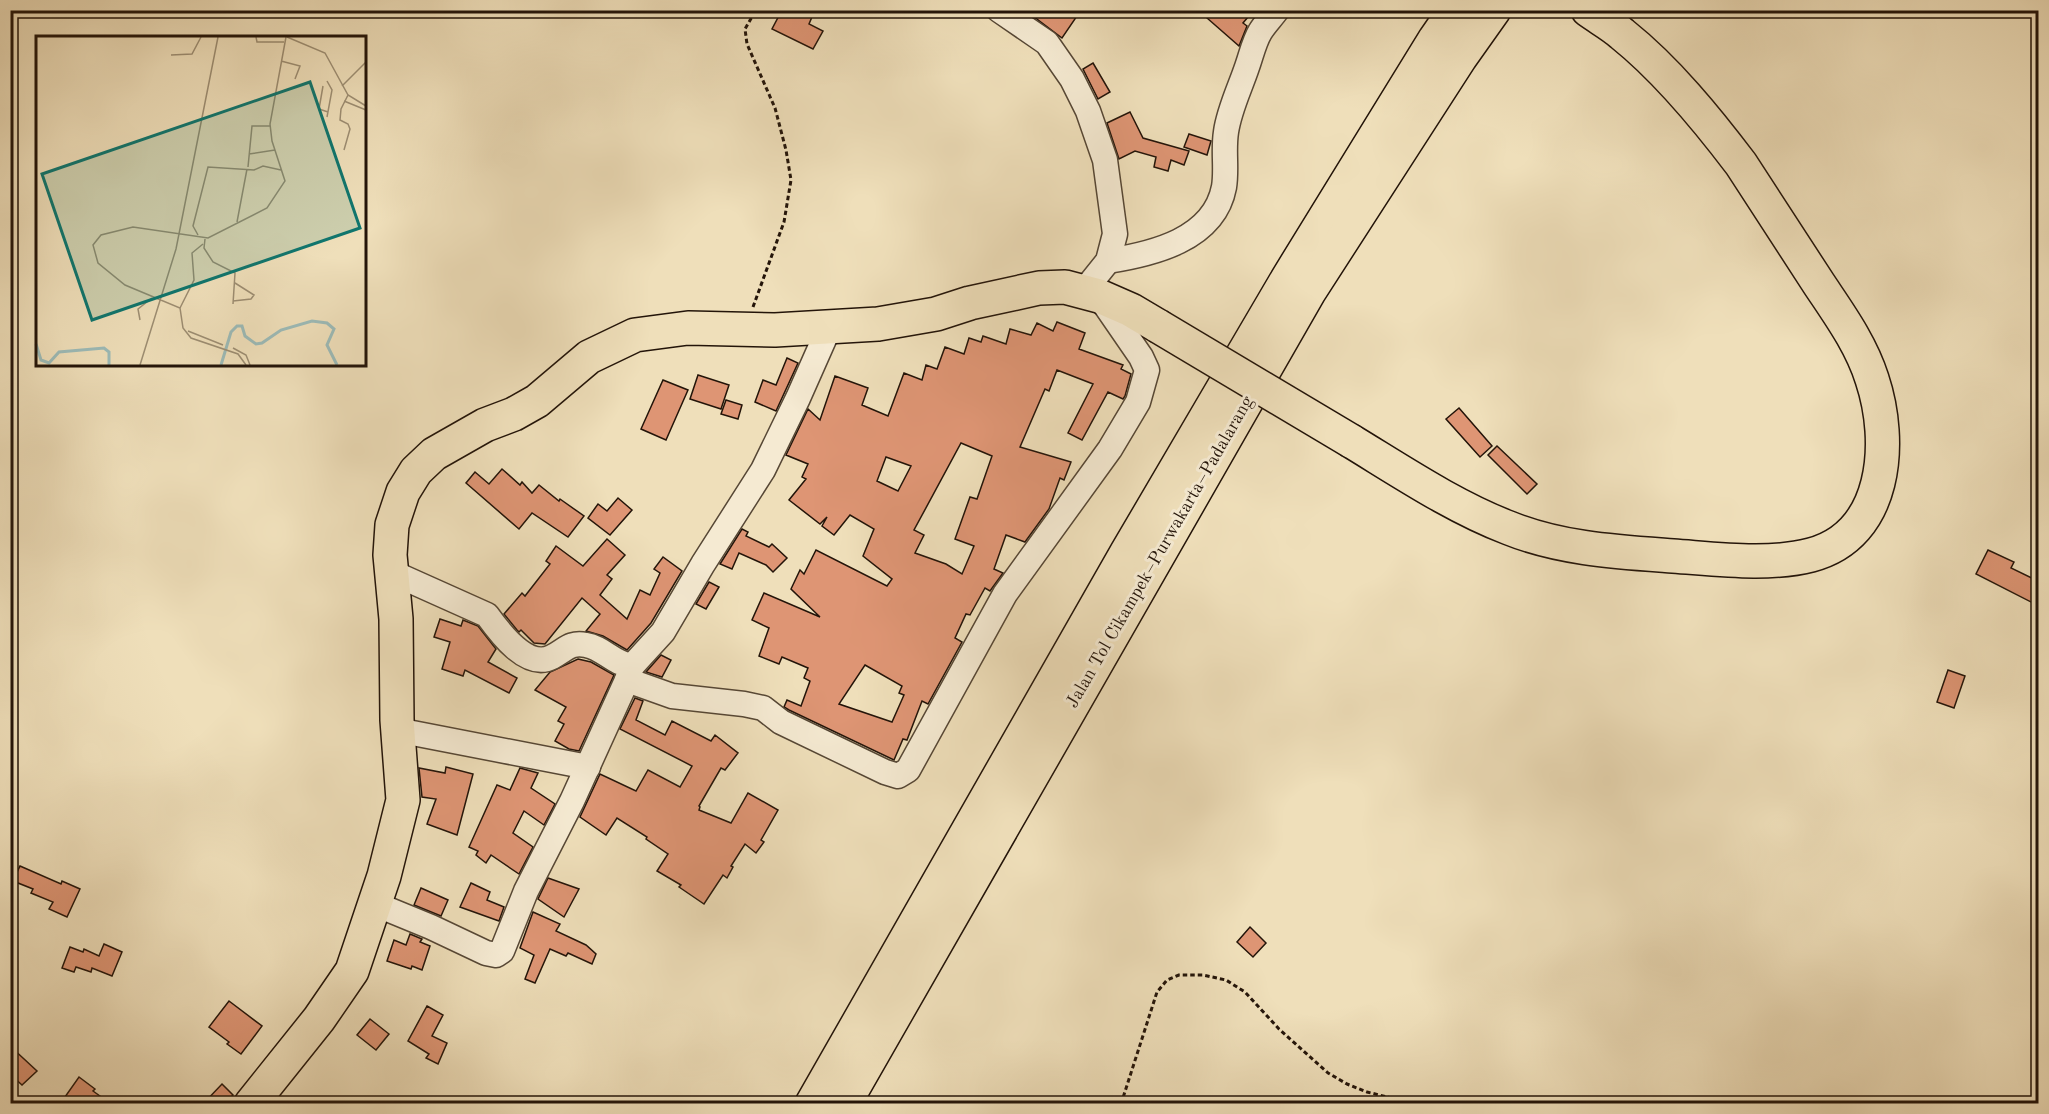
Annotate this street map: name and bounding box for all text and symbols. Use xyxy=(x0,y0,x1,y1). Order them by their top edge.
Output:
inset map xyxy=(36,36,366,366)
street label: Jalan Tol Cikampek–Purwakarta–Padalarang xyxy=(1063,393,1257,711)

